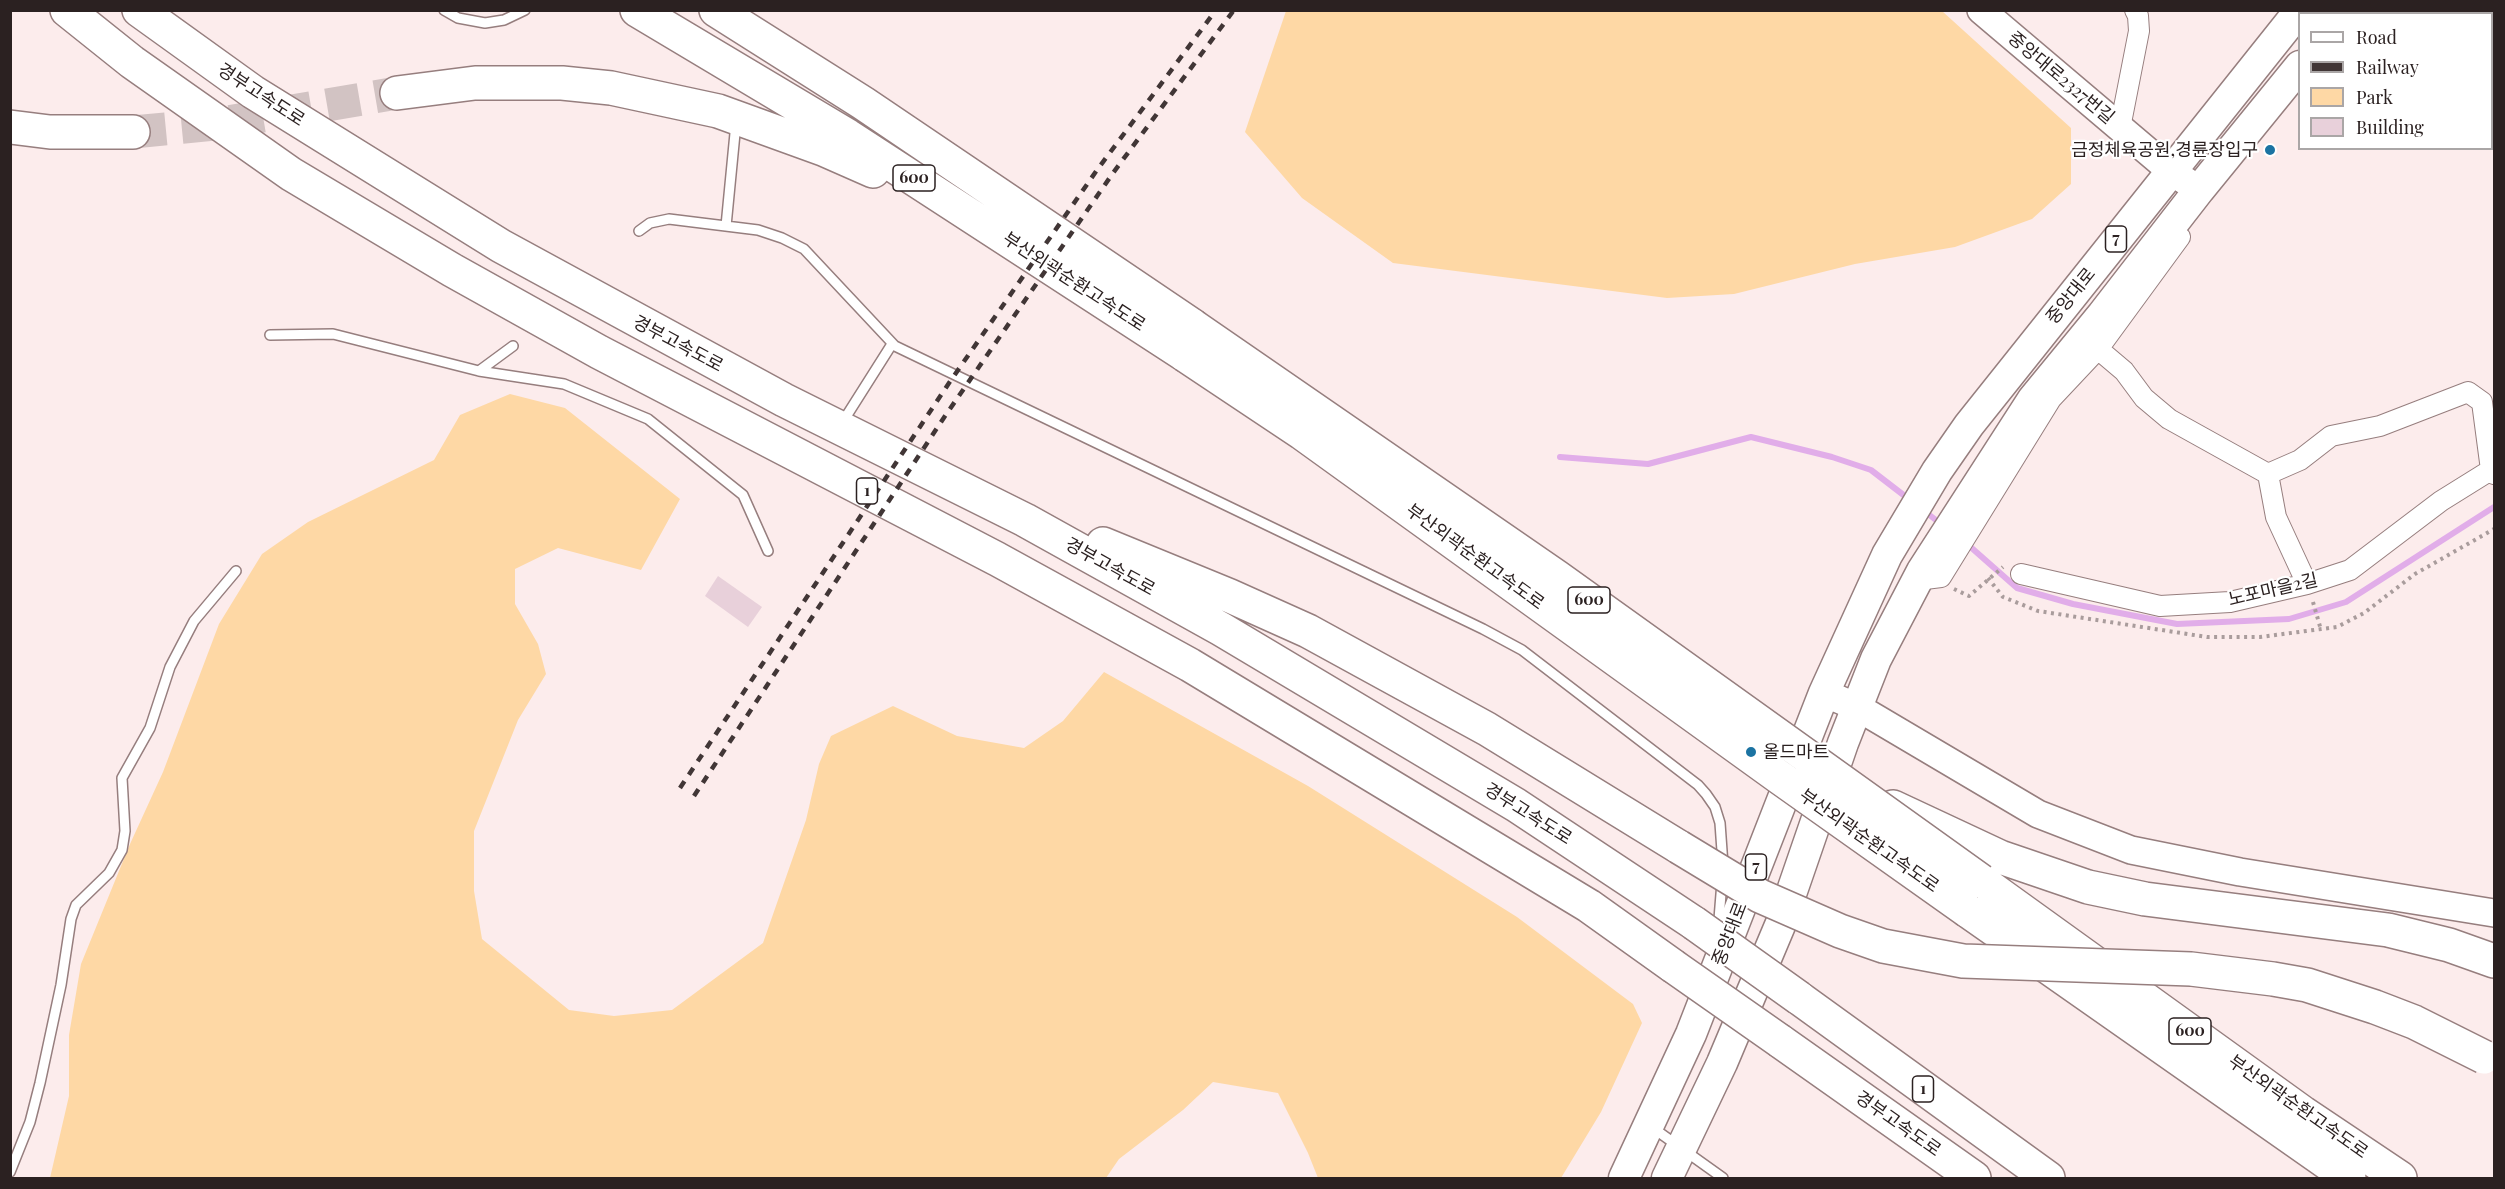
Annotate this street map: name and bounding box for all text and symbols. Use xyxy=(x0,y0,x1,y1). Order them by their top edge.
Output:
legend xyxy=(2298,12,2493,150)
text: Road xyxy=(2356,25,2397,49)
street label: 중앙대로2327번길 xyxy=(2003,27,2119,129)
text: Railway xyxy=(2356,55,2419,79)
street label: 경부고속도로 xyxy=(213,59,309,131)
text: Park xyxy=(2356,85,2393,109)
text: Building xyxy=(2356,115,2424,139)
place label: 금정체육공원,경륜장입구 xyxy=(2071,139,2258,161)
marker: 금정체육공원,경륜장입구 xyxy=(2263,143,2277,157)
road number: 600 xyxy=(893,165,935,191)
road number: 7 xyxy=(2106,226,2126,252)
street label: 부산외곽순환고속도로 xyxy=(999,228,1149,336)
street label: 중앙대로 xyxy=(2042,263,2100,329)
street label: 경부고속도로 xyxy=(629,311,727,377)
road number: 1 xyxy=(856,478,878,504)
street label: 부산외곽순환고속도로 xyxy=(1402,500,1548,614)
street label: 경부고속도로 xyxy=(1061,533,1159,601)
street label: 노포마을2길 xyxy=(2226,569,2320,611)
road number: 600 xyxy=(1568,587,1610,613)
place label: 올드마트 xyxy=(1763,741,1829,763)
marker: 올드마트 xyxy=(1744,745,1758,759)
street label: 경부고속도로 xyxy=(1480,779,1576,849)
street label: 부산외곽순환고속도로 xyxy=(1795,785,1943,897)
road number: 7 xyxy=(1746,854,1766,880)
street label: 중앙대로 xyxy=(1708,899,1752,969)
road number: 600 xyxy=(2169,1018,2211,1044)
street label: 부산외곽순환고속도로 xyxy=(2224,1051,2372,1163)
road number: 1 xyxy=(1912,1076,1934,1102)
street label: 경부고속도로 xyxy=(1851,1087,1945,1161)

